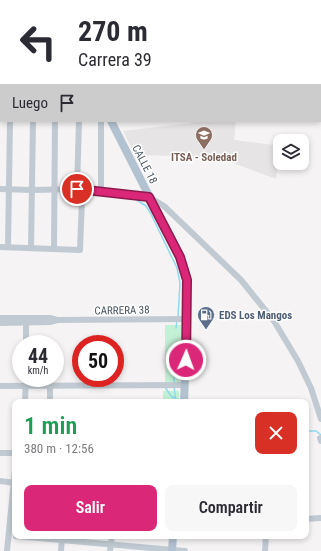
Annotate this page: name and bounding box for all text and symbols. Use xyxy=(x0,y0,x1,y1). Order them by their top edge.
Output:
text: 270 m xyxy=(78,15,148,48)
icon: left xyxy=(12,16,64,68)
text: Carrera 39 xyxy=(78,49,152,70)
icon: arrive xyxy=(56,92,78,114)
text: Luego xyxy=(12,94,48,112)
school or university icon: ITSA - Soledad xyxy=(194,125,214,150)
map controls xyxy=(273,134,309,170)
button: layers xyxy=(273,134,309,170)
street label: CALLE 18 xyxy=(129,143,160,186)
place label: ITSA - Soledad xyxy=(171,151,237,164)
pin xyxy=(60,172,94,206)
icon: arrive xyxy=(66,178,88,200)
street label: CARRERA 38 xyxy=(94,304,150,317)
fuel station icon: EDS Los Mangos xyxy=(196,305,216,330)
place label: EDS Los Mangos xyxy=(219,309,292,322)
speed limit sign: 50 xyxy=(72,335,124,387)
position arrow xyxy=(165,339,207,381)
text: 44 xyxy=(28,344,48,368)
text: km/h xyxy=(28,365,48,376)
text: 1 min xyxy=(24,412,77,440)
button: close xyxy=(255,412,297,454)
text: 380 m · 12:56 xyxy=(24,441,94,456)
button: Salir xyxy=(24,485,157,531)
button: Compartir xyxy=(165,485,297,531)

